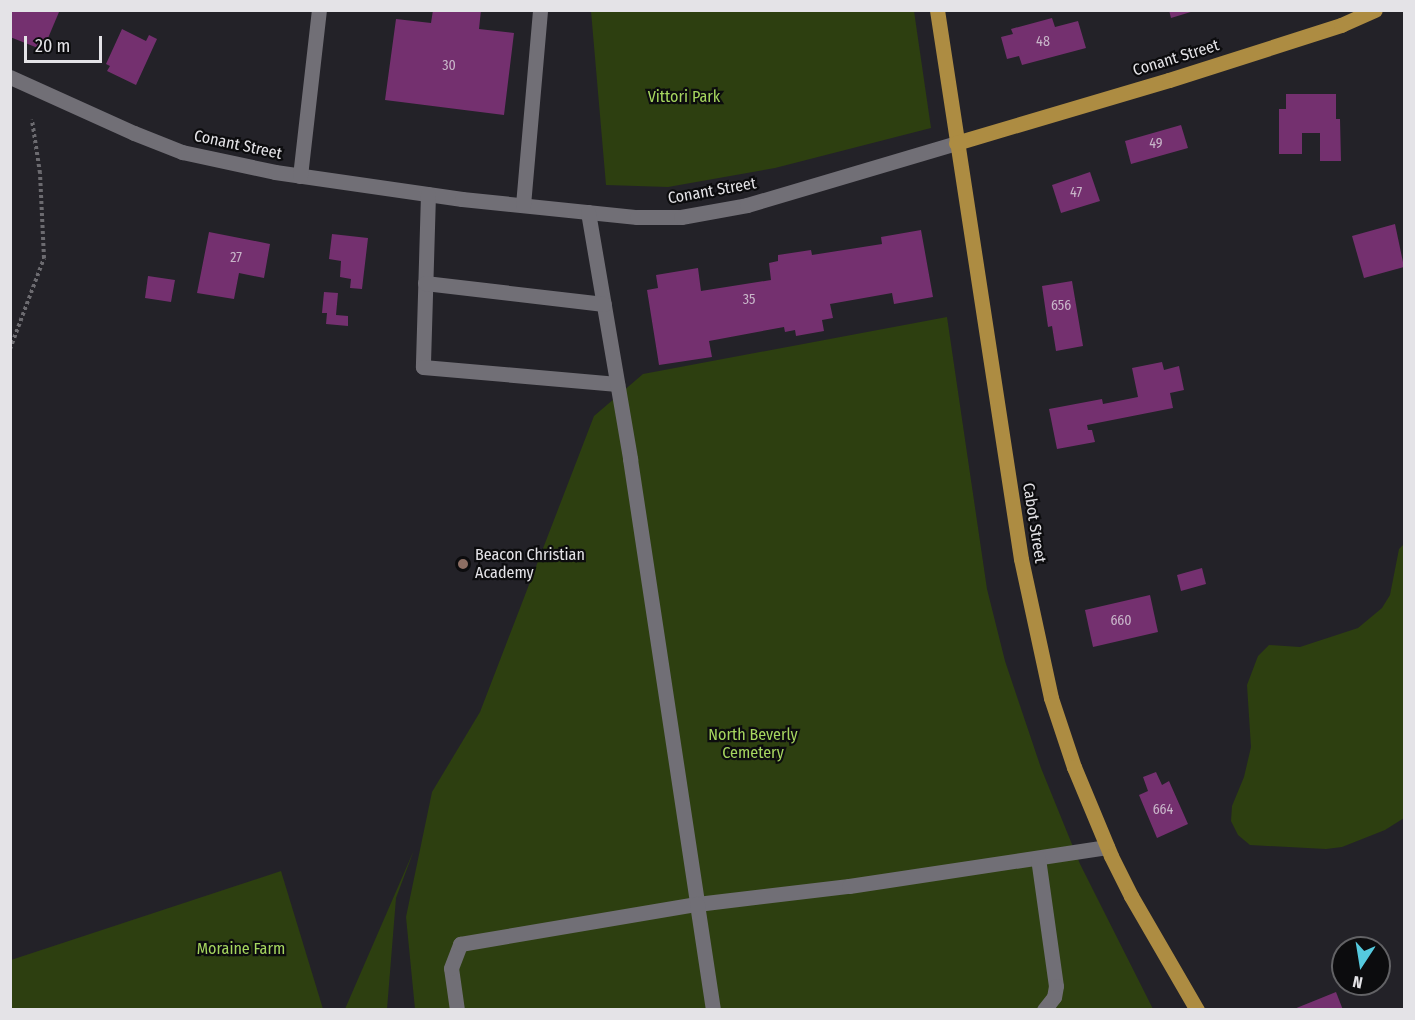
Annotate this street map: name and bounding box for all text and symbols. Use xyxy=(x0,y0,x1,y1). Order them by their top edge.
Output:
scale bar xyxy=(27,24,105,62)
house number: 48 xyxy=(1036,34,1050,50)
text: 20 m xyxy=(35,35,70,57)
street label: Conant Street xyxy=(1131,36,1221,80)
house number: 30 xyxy=(442,58,456,74)
park label: Vittori Park xyxy=(648,87,720,107)
street label: Conant Street xyxy=(192,126,284,164)
house number: 49 xyxy=(1149,136,1163,152)
street label: Conant Street xyxy=(666,174,758,208)
house number: 47 xyxy=(1070,185,1082,201)
house number: 27 xyxy=(230,250,242,266)
house number: 35 xyxy=(743,292,755,308)
house number: 656 xyxy=(1051,298,1071,314)
street label: Cabot Street xyxy=(1018,481,1050,565)
place label: Beacon Christian Academy xyxy=(475,545,585,583)
marker: Beacon Christian Academy xyxy=(456,557,470,571)
house number: 660 xyxy=(1110,613,1132,629)
park label: North Beverly Cemetery xyxy=(708,725,798,763)
house number: 664 xyxy=(1153,802,1173,818)
north arrow xyxy=(1331,936,1391,996)
park label: Moraine Farm xyxy=(197,939,285,959)
text: N xyxy=(1351,972,1364,992)

